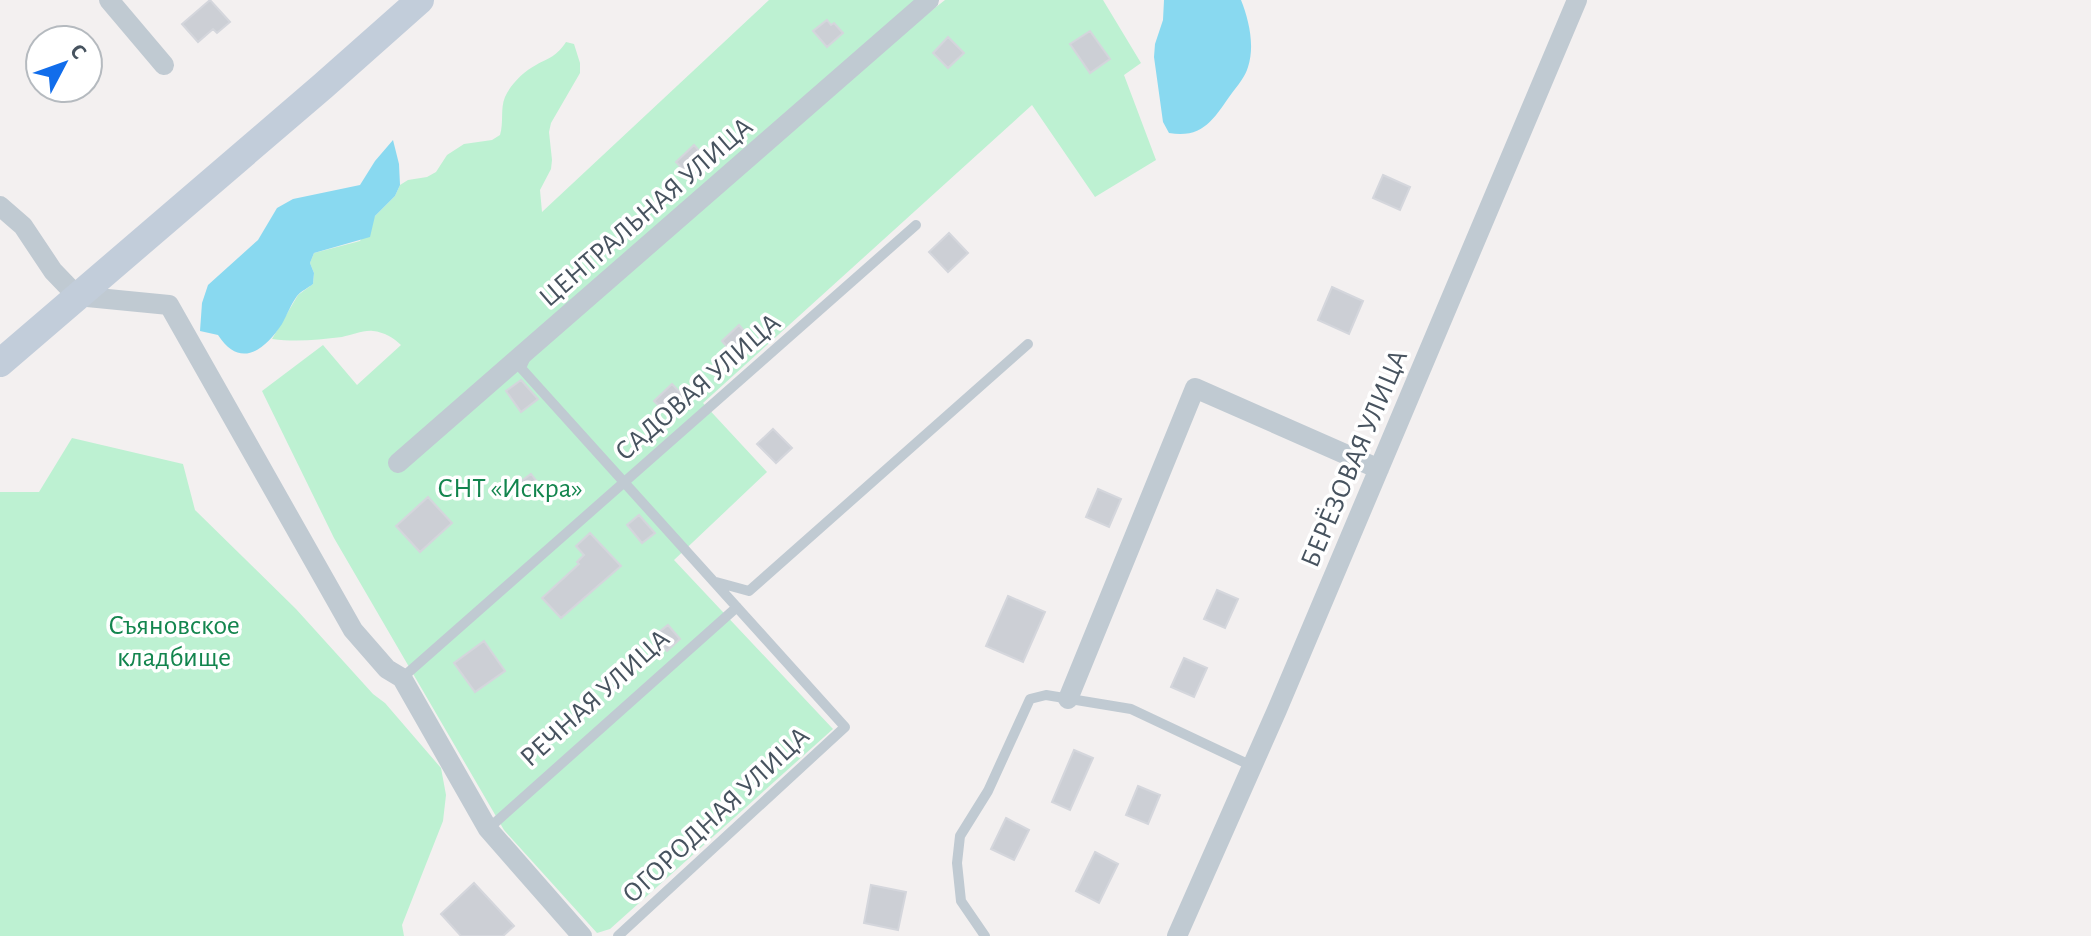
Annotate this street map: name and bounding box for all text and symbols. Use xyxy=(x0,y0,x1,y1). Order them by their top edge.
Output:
north arrow xyxy=(24,24,104,104)
text: С xyxy=(66,40,91,63)
street label: ЦЕНТРАЛЬНАЯ УЛИЦА xyxy=(534,113,758,312)
street label: САДОВАЯ УЛИЦА xyxy=(610,309,786,466)
street label: БЕРЁЗОВАЯ УЛИЦА xyxy=(1295,345,1413,572)
park label: СНТ «Искра» xyxy=(437,475,583,503)
park label: Съяновское кладбище xyxy=(108,612,240,672)
street label: РЕЧНАЯ УЛИЦА xyxy=(515,625,675,772)
street label: ОГОРОДНАЯ УЛИЦА xyxy=(618,722,815,909)

